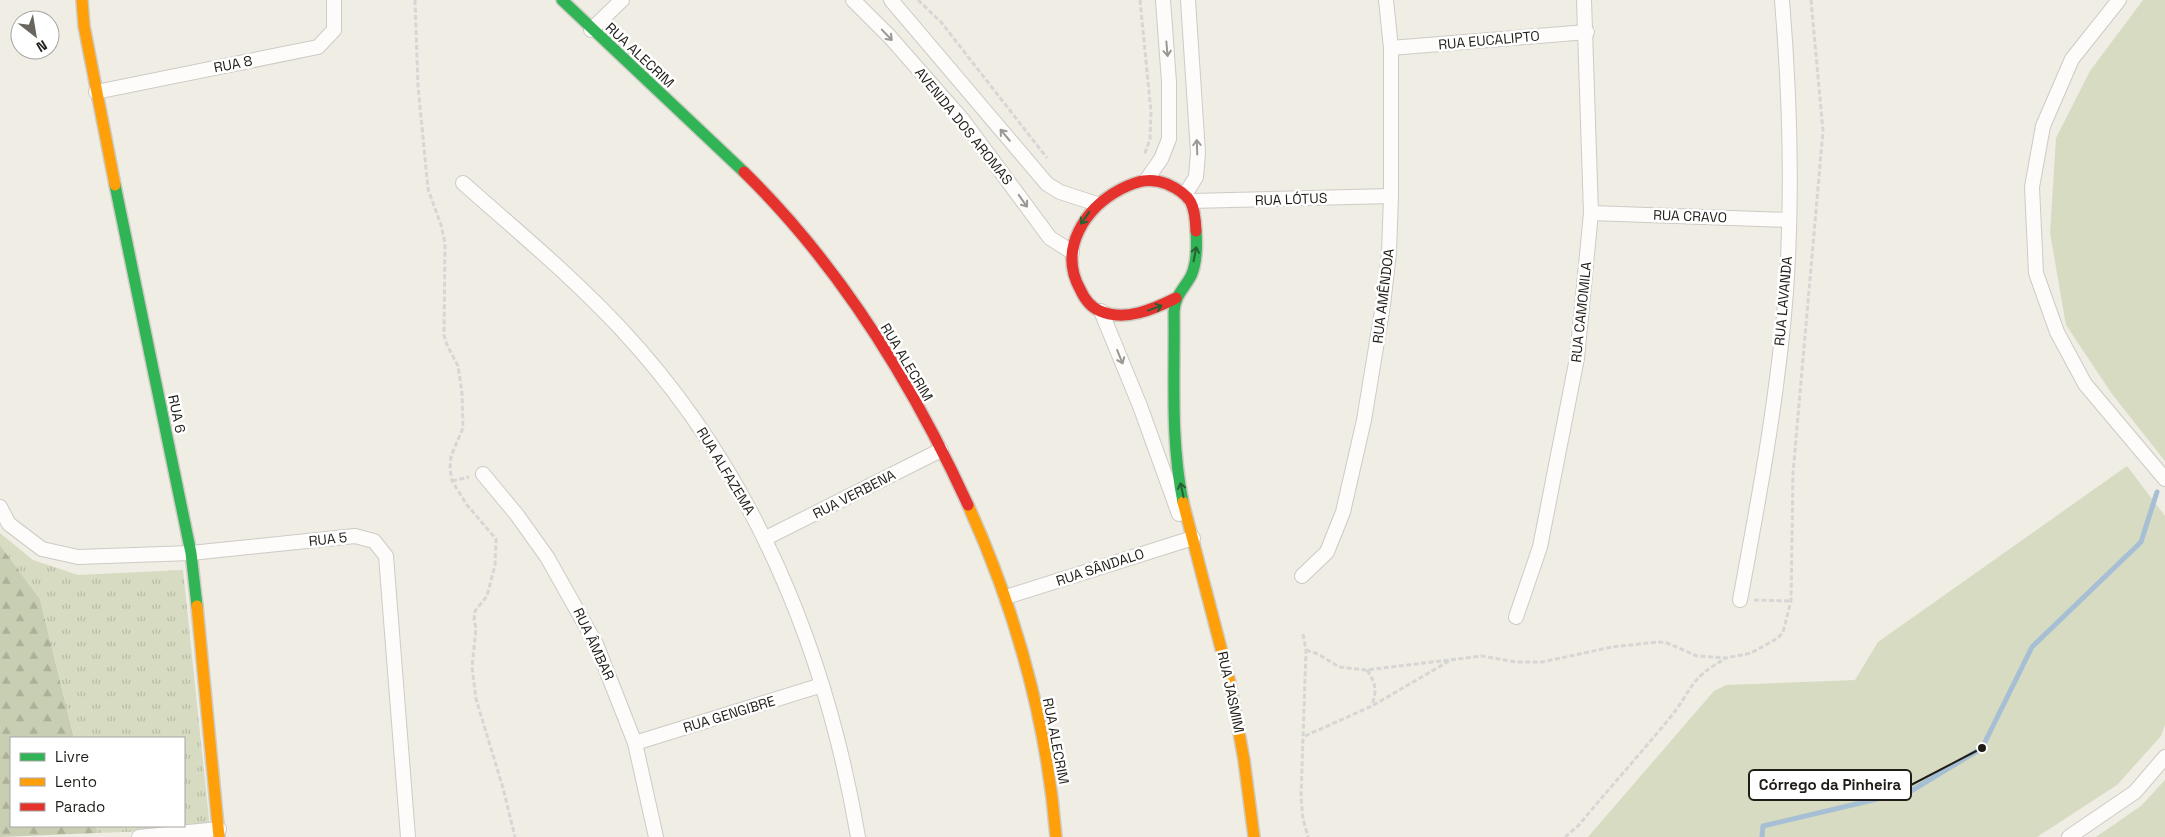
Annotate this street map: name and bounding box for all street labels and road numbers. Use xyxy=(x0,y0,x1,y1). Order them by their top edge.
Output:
street label: RUA ALECRIM xyxy=(602,19,678,91)
street label: RUA EUCALIPTO xyxy=(1438,27,1540,53)
street label: RUA 8 xyxy=(212,51,254,77)
street label: AVENIDA DOS AROMAS xyxy=(911,64,1017,188)
street label: RUA LÓTUS xyxy=(1254,189,1328,209)
street label: RUA CRAVO xyxy=(1653,206,1727,226)
street label: RUA AMÊNDOA xyxy=(1368,247,1398,344)
street label: RUA LAVANDA xyxy=(1770,255,1796,347)
street label: RUA CAMOMILA xyxy=(1567,260,1595,363)
street label: RUA ALECRIM xyxy=(877,320,937,404)
street label: RUA 6 xyxy=(164,393,190,435)
street label: RUA ALFAZEMA xyxy=(693,424,759,518)
street label: RUA VERBENA xyxy=(810,465,899,523)
street label: RUA 5 xyxy=(308,528,348,550)
street label: RUA SÂNDALO xyxy=(1054,544,1146,590)
street label: RUA ÂMBAR xyxy=(569,605,619,683)
street label: RUA JASMIM xyxy=(1214,649,1248,735)
street label: RUA GENGIBRE xyxy=(681,691,777,737)
street label: RUA ALECRIM xyxy=(1039,696,1073,786)

